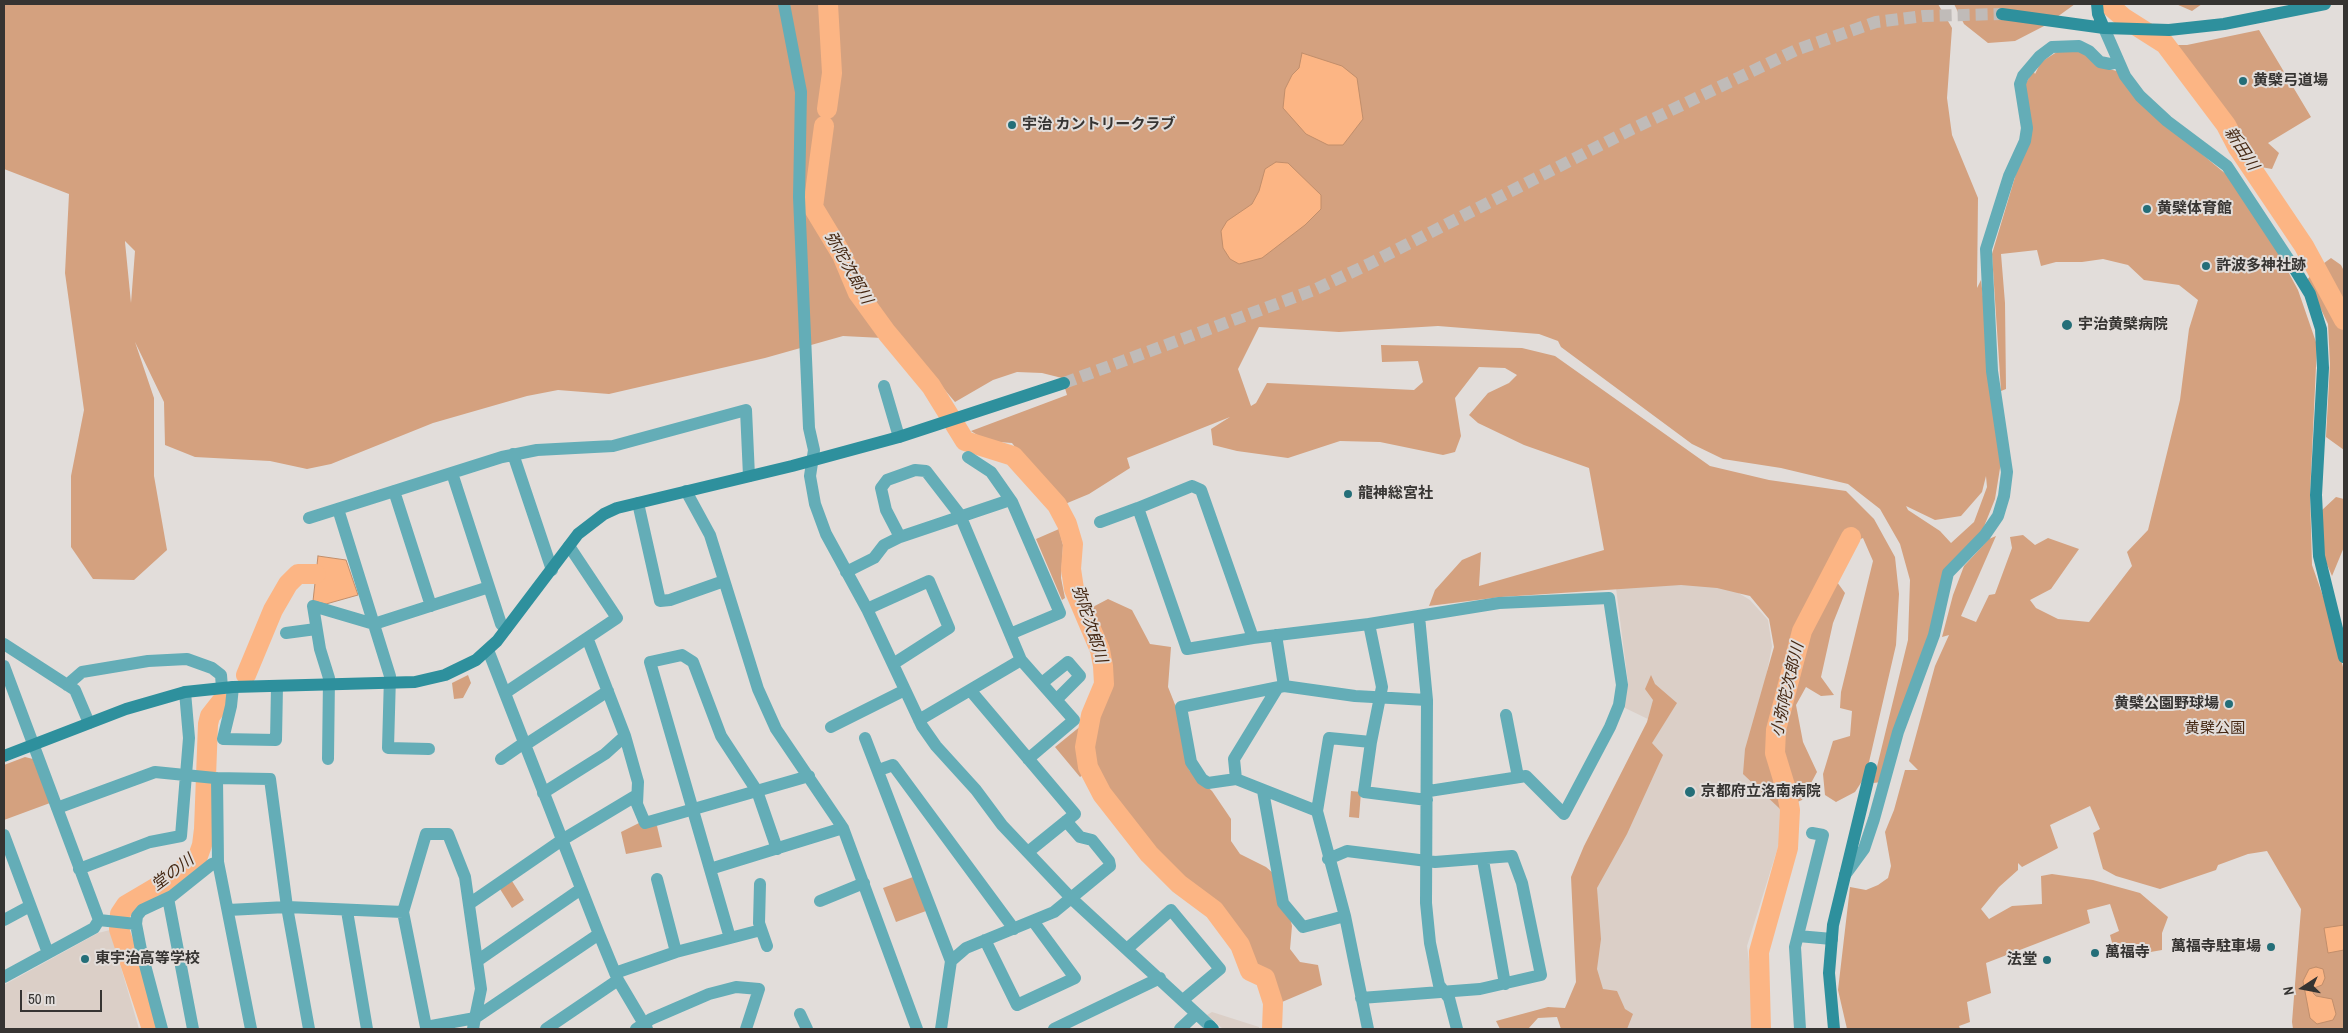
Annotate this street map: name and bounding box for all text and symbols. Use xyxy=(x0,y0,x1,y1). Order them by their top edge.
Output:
place label: 黄檗弓道場 xyxy=(2253,72,2328,90)
marker: 黄檗弓道場 xyxy=(2237,75,2249,87)
place label: 宇治 カントリークラブ xyxy=(1022,116,1175,134)
marker: 宇治 カントリークラブ xyxy=(1006,119,1018,131)
water label: 新田川 xyxy=(2220,124,2262,174)
place label: 黄檗体育館 xyxy=(2157,200,2232,218)
marker: 黄檗体育館 xyxy=(2141,203,2153,215)
water label: 弥陀次郎川 xyxy=(820,228,876,308)
place label: 許波多神社跡 xyxy=(2216,257,2306,275)
marker: 許波多神社跡 xyxy=(2200,260,2212,272)
place label: 宇治黄檗病院 xyxy=(2078,316,2168,334)
marker: 宇治黄檗病院 xyxy=(2060,318,2074,332)
place label: 龍神総宮社 xyxy=(1358,485,1433,503)
marker: 龍神総宮社 xyxy=(1342,488,1354,500)
water label: 弥陀次郎川 xyxy=(1068,583,1110,665)
water label: 小弥陀次郎川 xyxy=(1768,641,1808,739)
place label: 黄檗公園野球場 xyxy=(2114,695,2219,713)
marker: 黄檗公園野球場 xyxy=(2223,698,2235,710)
park label: 黄檗公園 xyxy=(2185,720,2245,738)
place label: 京都府立洛南病院 xyxy=(1701,783,1821,801)
marker: 京都府立洛南病院 xyxy=(1683,785,1697,799)
water label: 堂の川 xyxy=(148,851,198,895)
place label: 萬福寺駐車場 xyxy=(2171,938,2261,956)
marker: 萬福寺駐車場 xyxy=(2265,941,2277,953)
place label: 萬福寺 xyxy=(2105,944,2150,962)
marker: 萬福寺 xyxy=(2089,947,2101,959)
place label: 東宇治高等学校 xyxy=(95,950,200,968)
place label: 法堂 xyxy=(2007,951,2037,969)
marker: 東宇治高等学校 xyxy=(79,953,91,965)
marker: 法堂 xyxy=(2041,954,2053,966)
north arrow xyxy=(2278,963,2328,1013)
scale bar xyxy=(22,980,105,1012)
text: N xyxy=(2279,985,2298,997)
text: 50 m xyxy=(28,988,55,1009)

